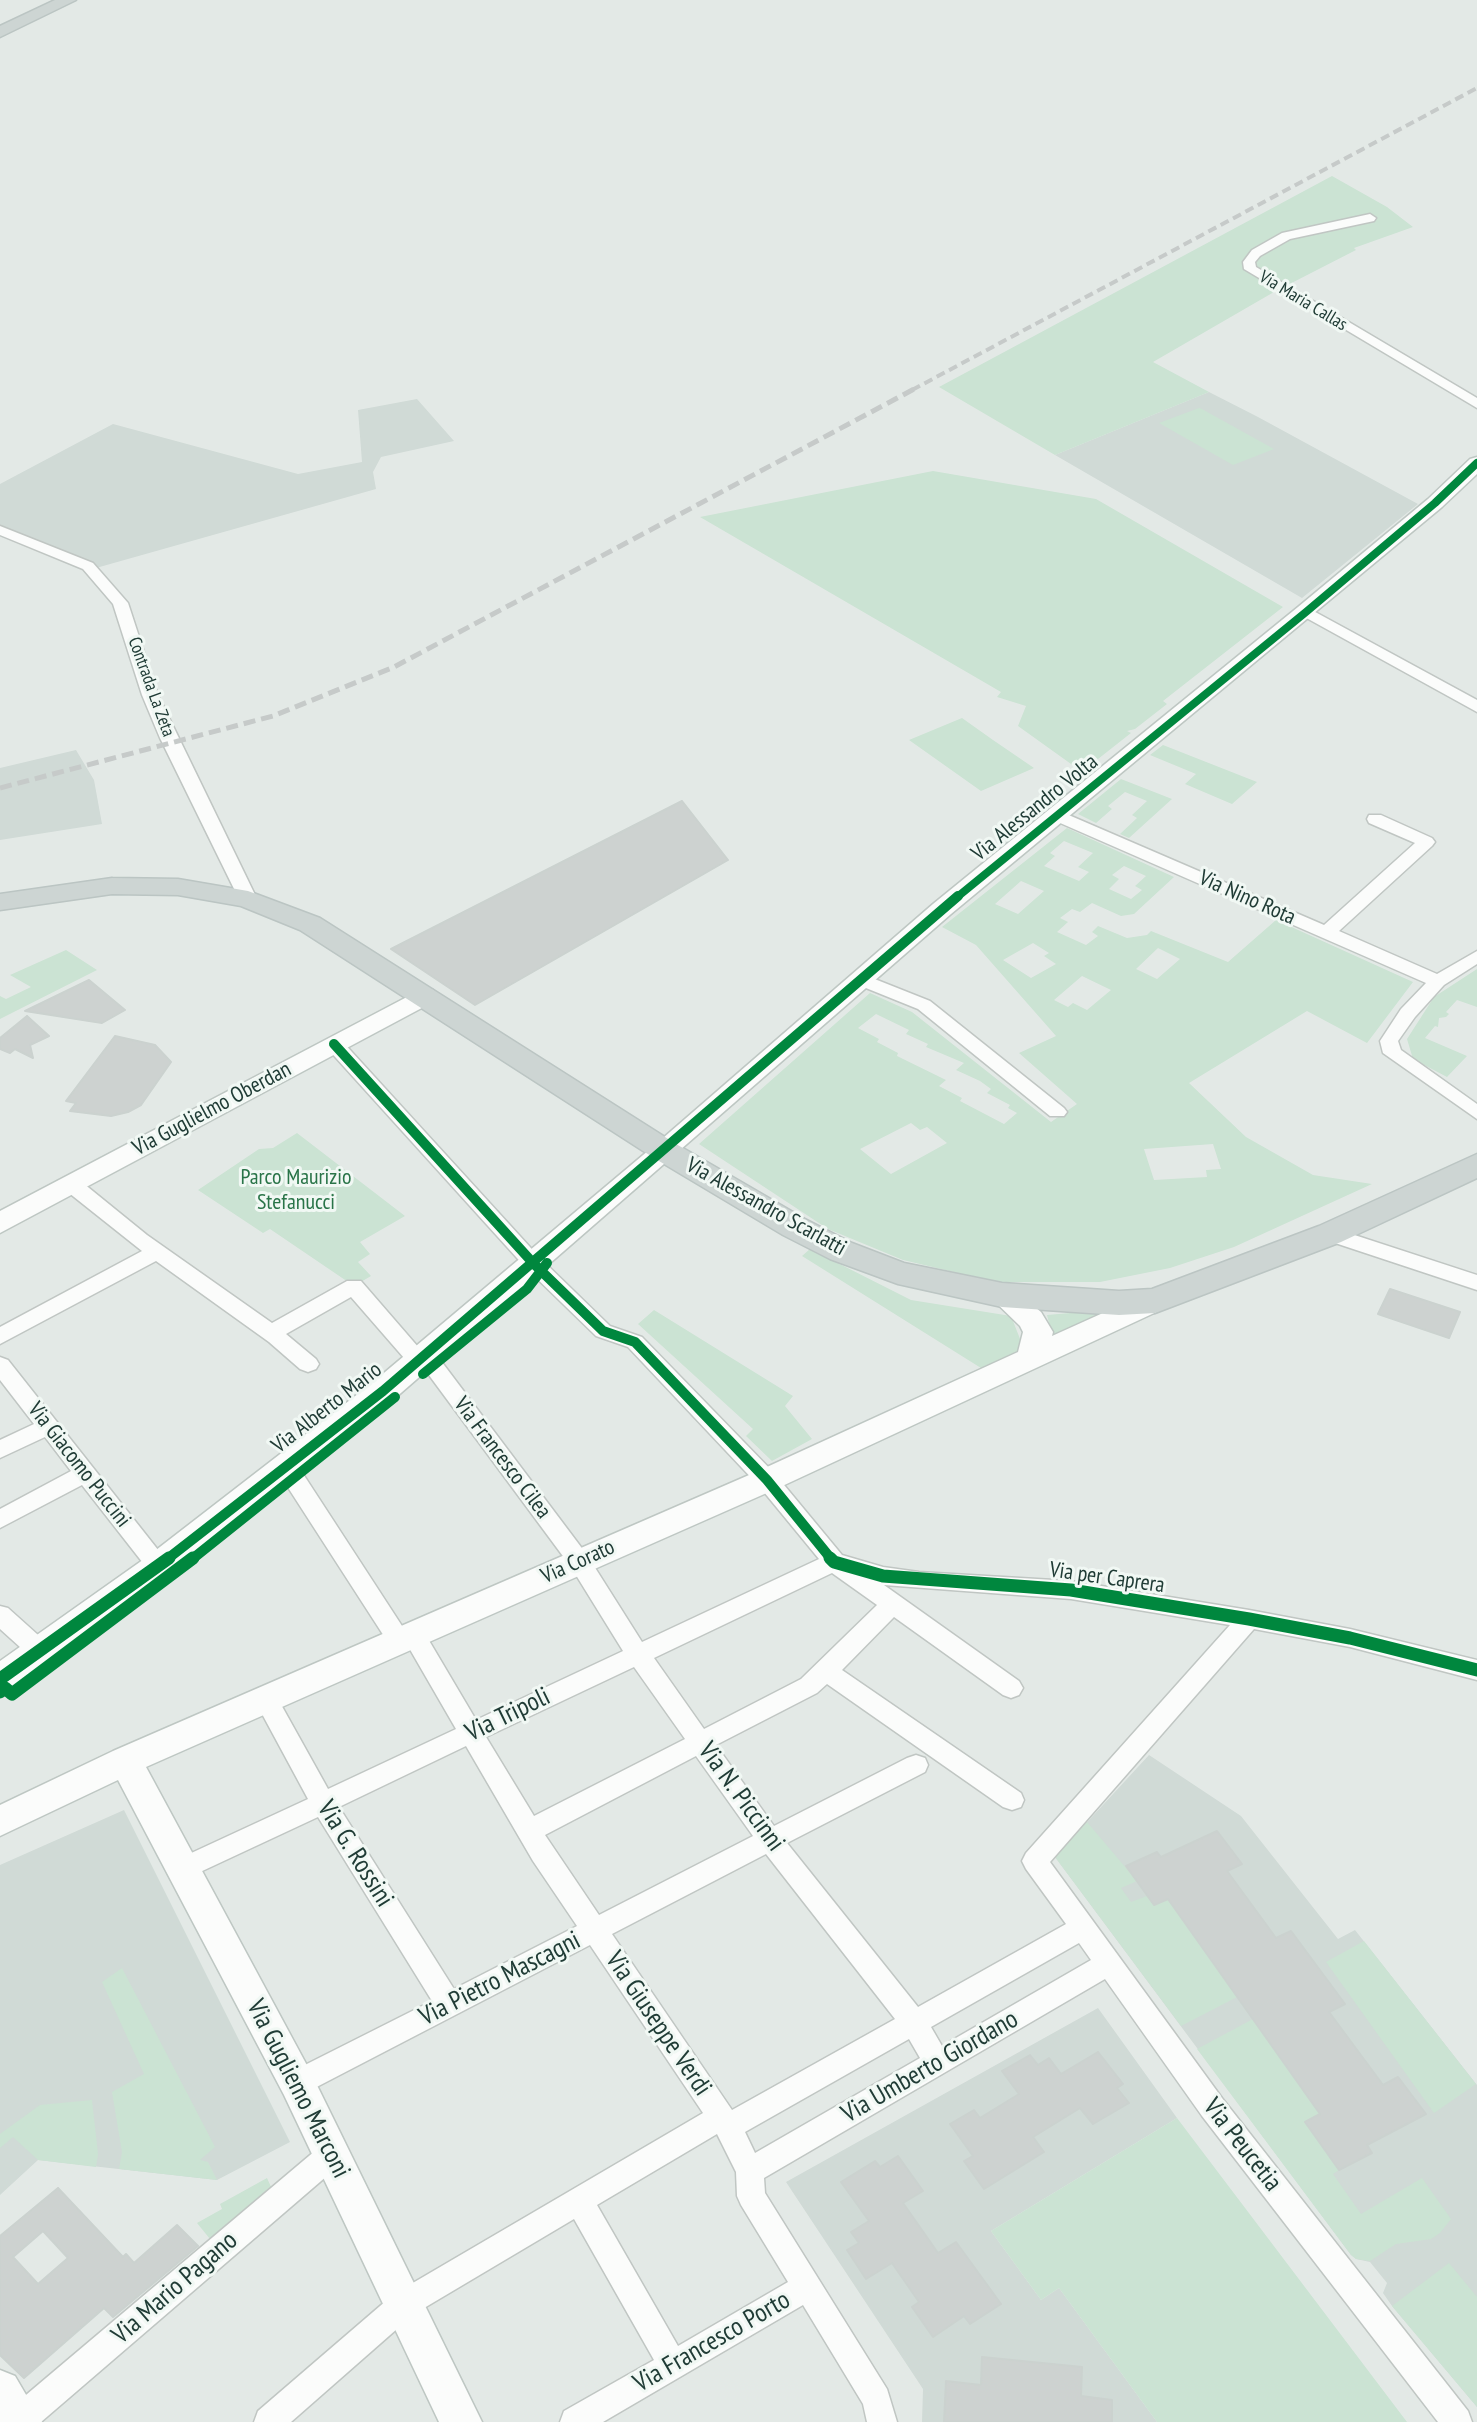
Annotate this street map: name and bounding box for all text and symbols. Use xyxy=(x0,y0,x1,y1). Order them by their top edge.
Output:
street label: Via Maria Callas xyxy=(1255,266,1351,336)
street label: Contrada La Zeta xyxy=(123,634,179,740)
street label: Via Alessandro Volta xyxy=(967,749,1103,867)
street label: Via Nino Rota xyxy=(1195,865,1299,931)
street label: Via Guglielmo Oberdan xyxy=(128,1056,296,1162)
street label: Via Alessandro Scarlatti xyxy=(681,1152,851,1262)
park label: Parco Maurizio Stefanucci xyxy=(240,1165,352,1216)
street label: Via Alberto Mario xyxy=(267,1357,387,1459)
street label: Via Francesco Cilea xyxy=(448,1392,556,1524)
street label: Via Giacomo Puccini xyxy=(22,1397,136,1533)
street label: Via Corato xyxy=(537,1534,619,1590)
street label: Via per Caprera xyxy=(1048,1557,1166,1599)
street label: Via Tripoli xyxy=(461,1681,555,1749)
street label: Via N. Piccinni xyxy=(691,1736,791,1858)
street label: Via G. Rossini xyxy=(310,1795,400,1913)
street label: Via Pietro Mascagni xyxy=(414,1925,586,2033)
street label: Via Giuseppe Verdi xyxy=(598,1946,718,2102)
street label: Via Gugliemo Marconi xyxy=(240,1995,356,2183)
street label: Via Umberto Giordano xyxy=(836,2004,1024,2130)
street label: Via Peucetia xyxy=(1196,2092,1288,2198)
street label: Via Mario Pagano xyxy=(106,2225,244,2351)
street label: Via Francesco Porto xyxy=(628,2285,796,2399)

